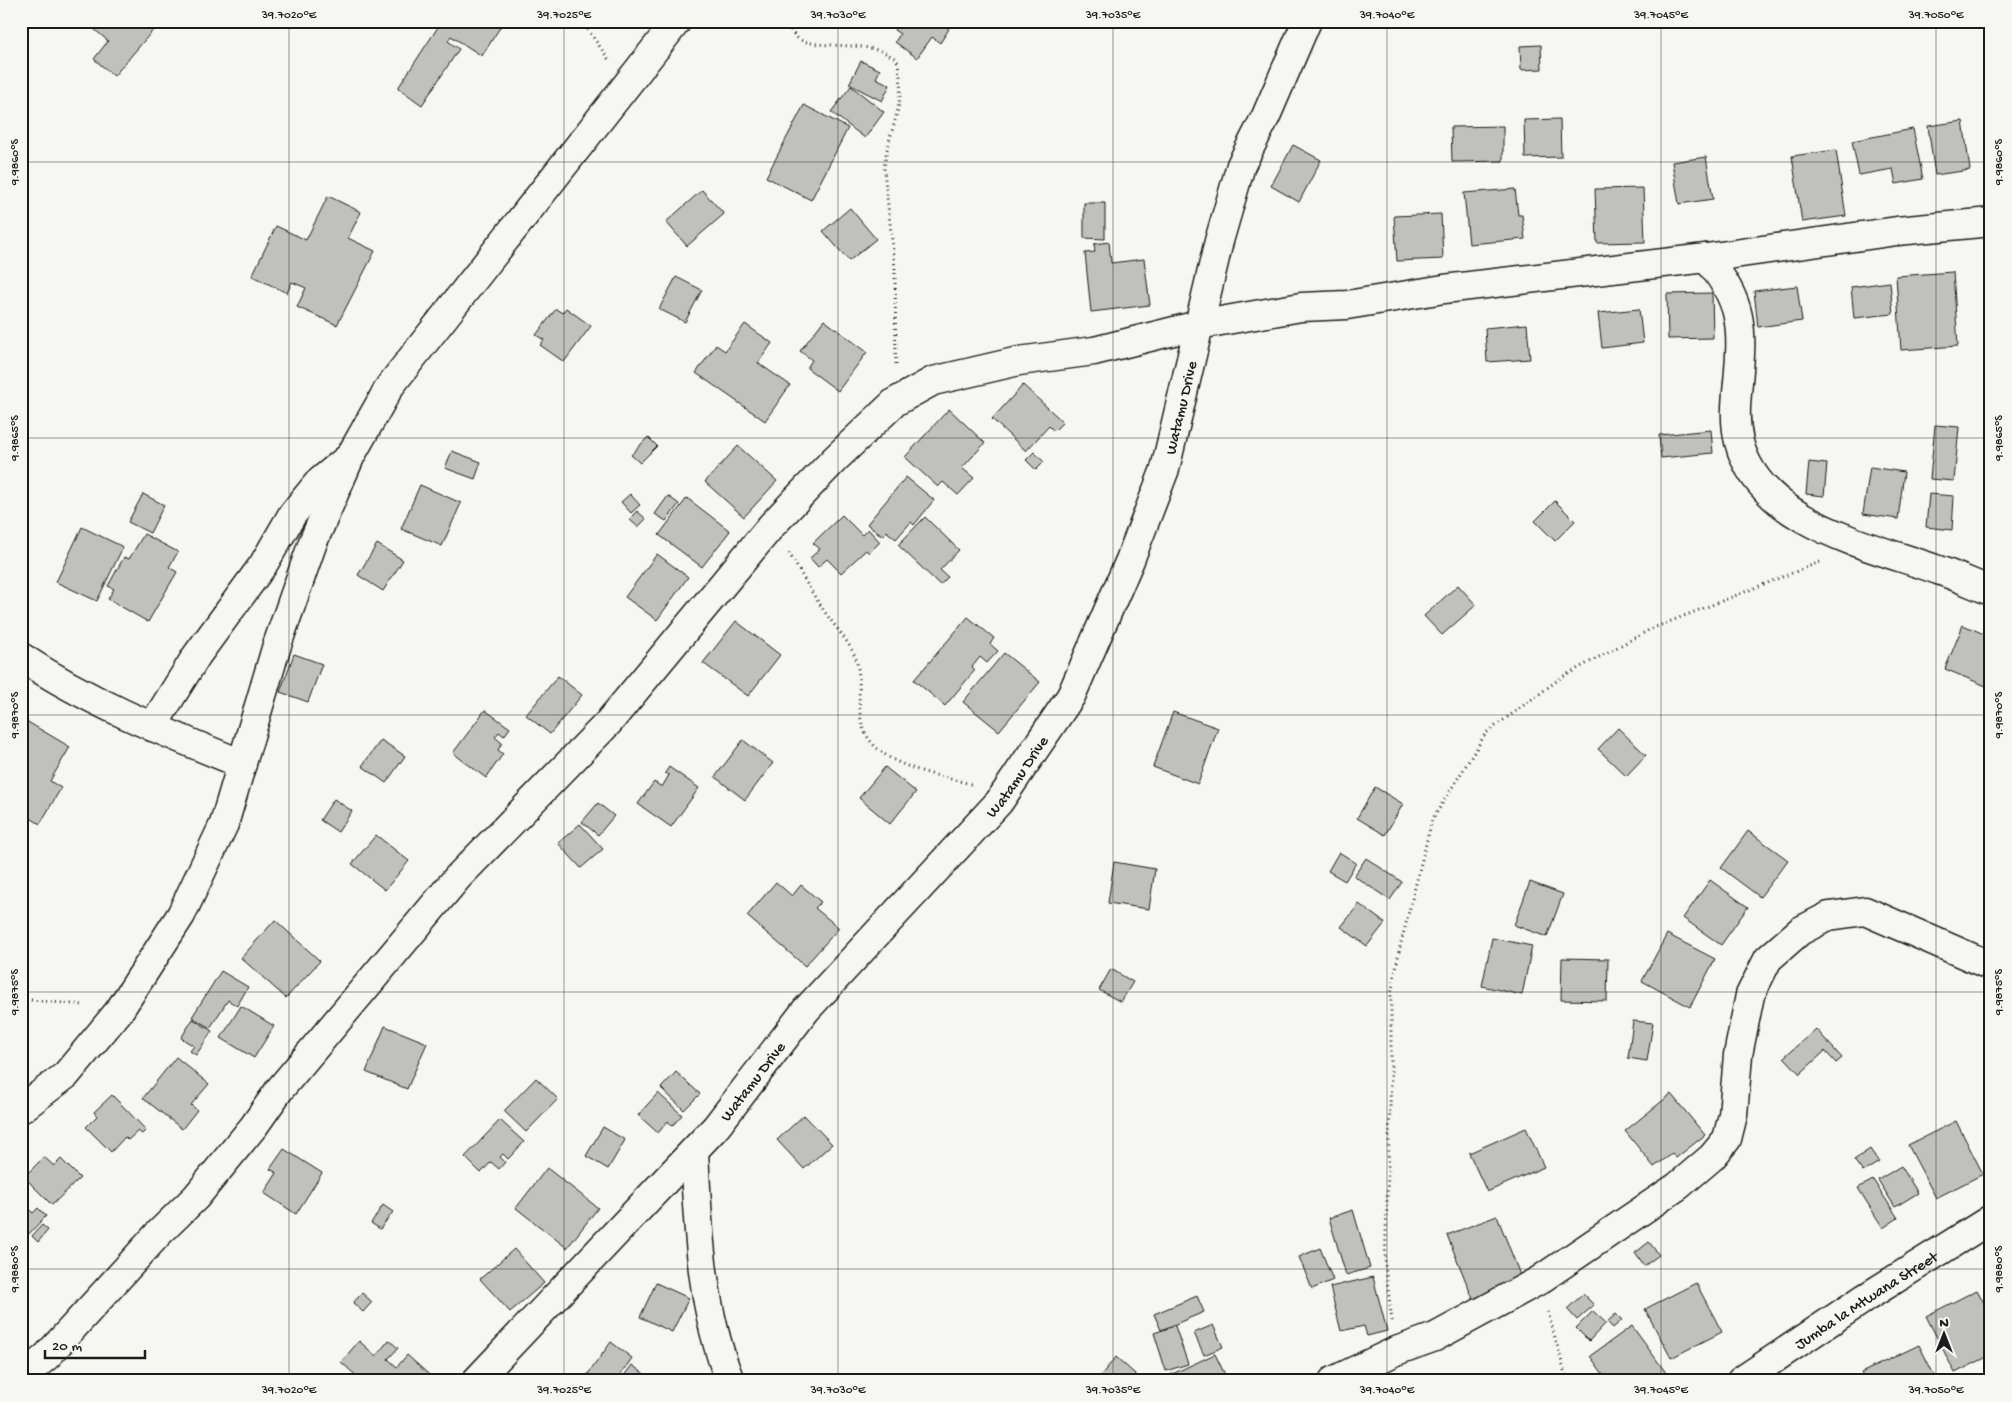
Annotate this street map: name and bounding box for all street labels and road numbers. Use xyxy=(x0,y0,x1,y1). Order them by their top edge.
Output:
street label: Watamu Drive xyxy=(1163,359,1203,457)
street label: Watamu Drive xyxy=(983,733,1055,823)
street label: Watamu Drive xyxy=(718,1039,792,1126)
street label: Jumba la Mtwana Street xyxy=(1792,1248,1944,1355)

